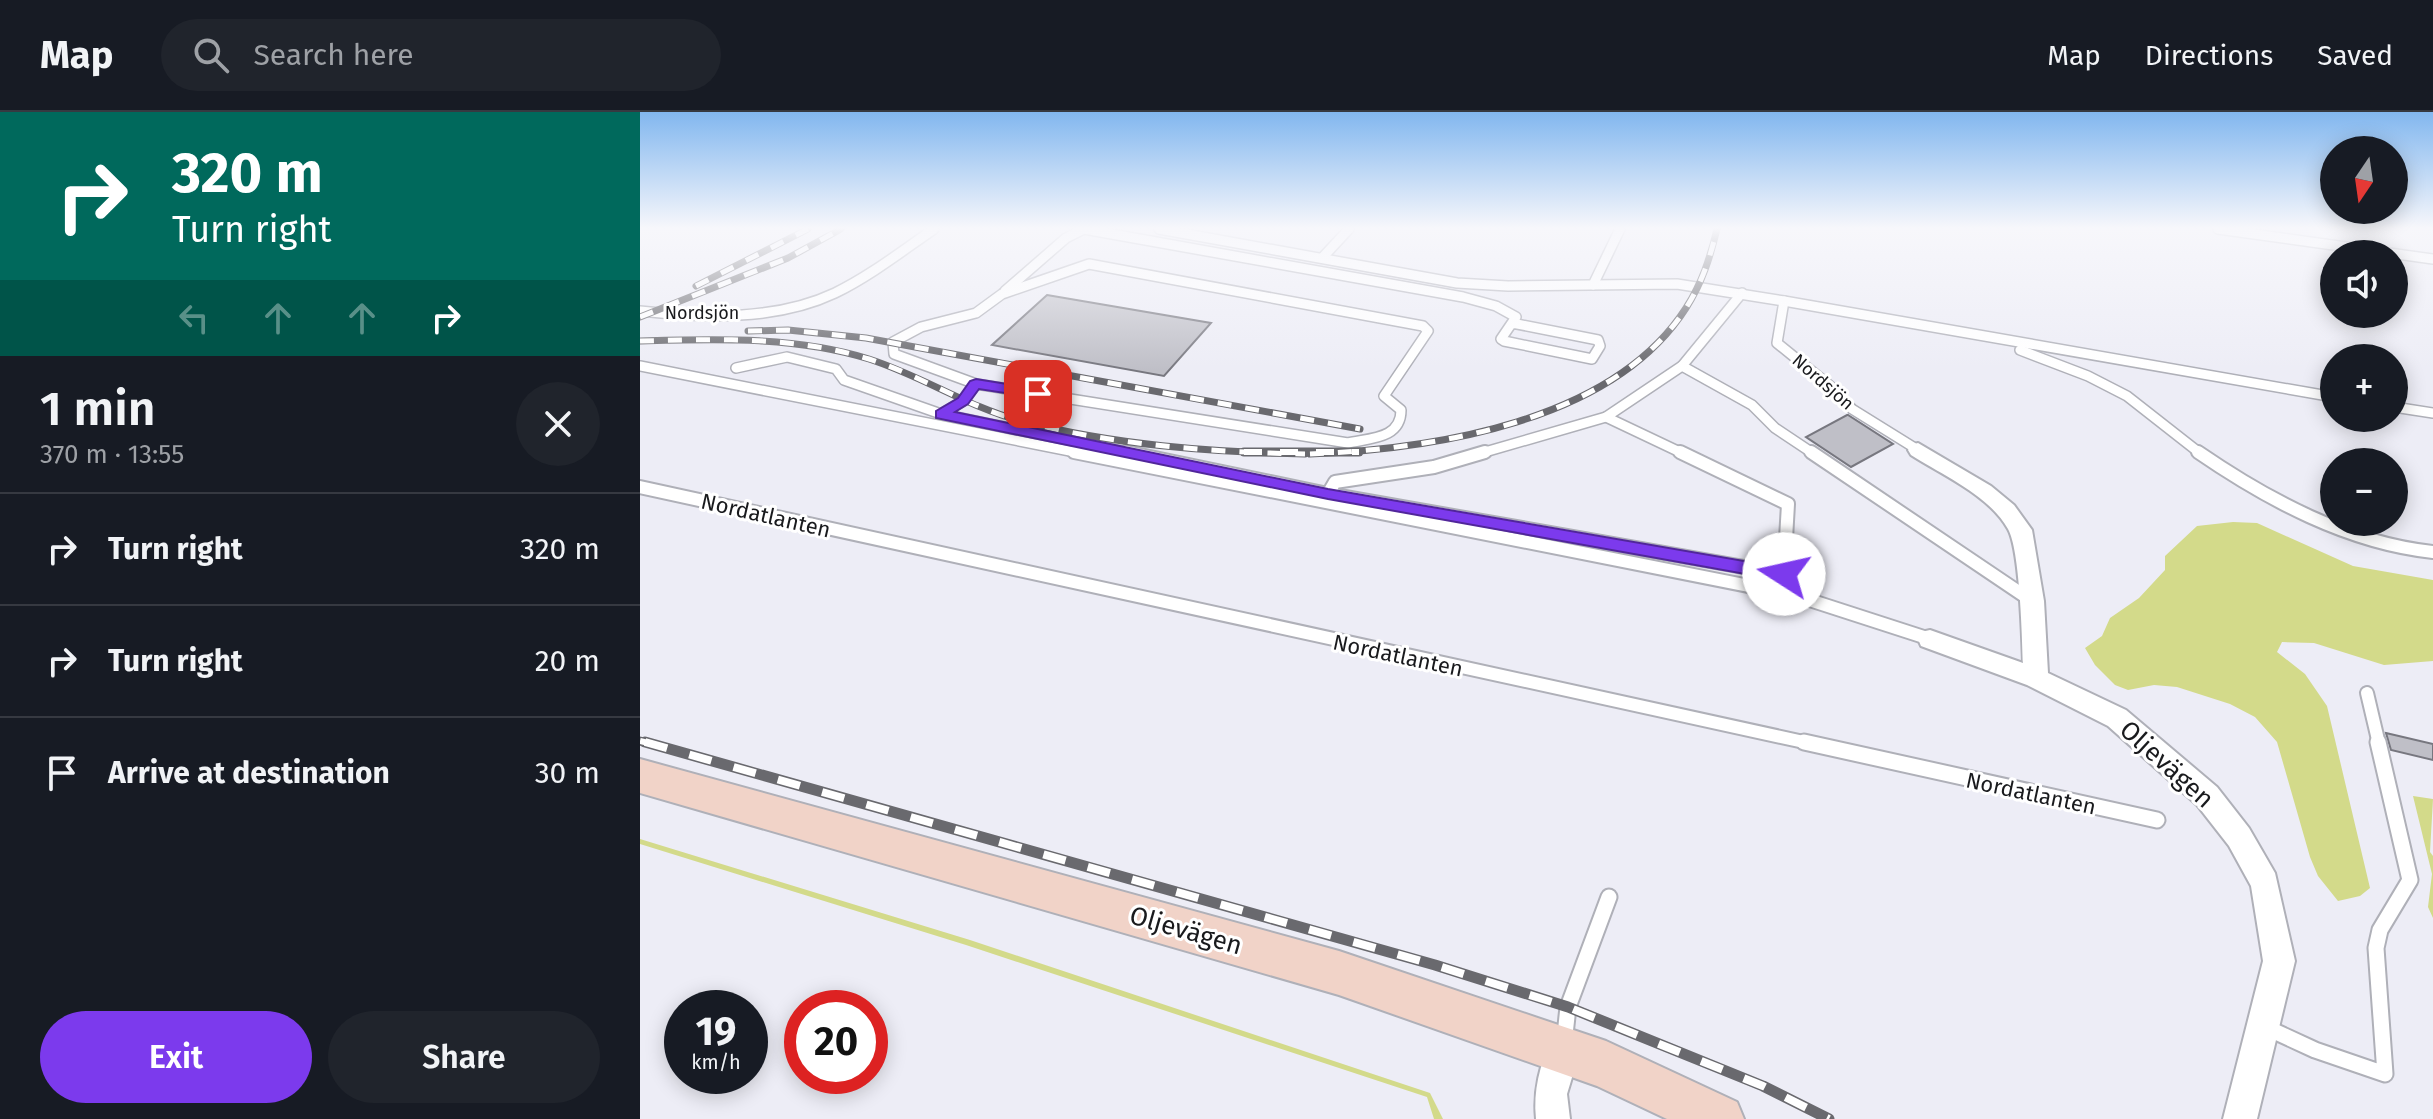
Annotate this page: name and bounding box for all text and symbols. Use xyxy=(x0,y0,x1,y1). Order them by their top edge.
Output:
search box xyxy=(161,19,721,91)
text: Map xyxy=(40,32,113,78)
icon: search xyxy=(189,33,233,77)
text: Search here xyxy=(253,37,414,73)
text: Map xyxy=(2047,39,2101,72)
text: Directions xyxy=(2145,39,2273,72)
text: Saved xyxy=(2317,39,2393,72)
north arrow xyxy=(2320,136,2408,224)
map controls xyxy=(2320,136,2408,536)
text: 320 m xyxy=(172,140,323,207)
icon: right xyxy=(40,144,144,248)
text: Turn right xyxy=(172,208,332,252)
button: sound xyxy=(2320,240,2408,328)
icon: left xyxy=(172,296,216,340)
icon: ahead xyxy=(256,296,300,340)
icon: ahead xyxy=(340,296,384,340)
icon: right xyxy=(424,296,468,340)
street label: Nordsjön xyxy=(665,302,739,324)
button: + xyxy=(2320,344,2408,432)
street label: Nordsjön xyxy=(1788,349,1858,415)
pin xyxy=(1004,360,1072,428)
icon: arrive xyxy=(1016,372,1060,416)
text: 1 min xyxy=(40,380,156,438)
button: close xyxy=(516,382,600,466)
text: 370 m · 13:55 xyxy=(40,439,184,470)
button: − xyxy=(2320,448,2408,536)
street label: Nordatlanten xyxy=(698,487,833,544)
icon: right xyxy=(40,527,84,571)
text: Turn right xyxy=(108,531,243,567)
text: 320 m xyxy=(520,531,600,567)
position arrow xyxy=(1742,532,1826,616)
street label: Nordatlanten xyxy=(1330,629,1465,682)
icon: right xyxy=(40,639,84,683)
text: Turn right xyxy=(108,643,243,679)
text: 20 m xyxy=(535,643,600,679)
street label: Oljevägen xyxy=(2113,714,2220,815)
icon: arrive xyxy=(40,751,84,795)
text: Arrive at destination xyxy=(108,755,390,791)
text: 30 m xyxy=(535,755,600,791)
street label: Nordatlanten xyxy=(1963,767,2098,820)
street label: Oljevägen xyxy=(1126,900,1246,961)
speed limit sign: 20 xyxy=(784,990,888,1094)
text: 19 xyxy=(696,1008,736,1056)
button: Exit xyxy=(40,1011,312,1103)
button: Share xyxy=(328,1011,600,1103)
text: km/h xyxy=(691,1050,741,1074)

